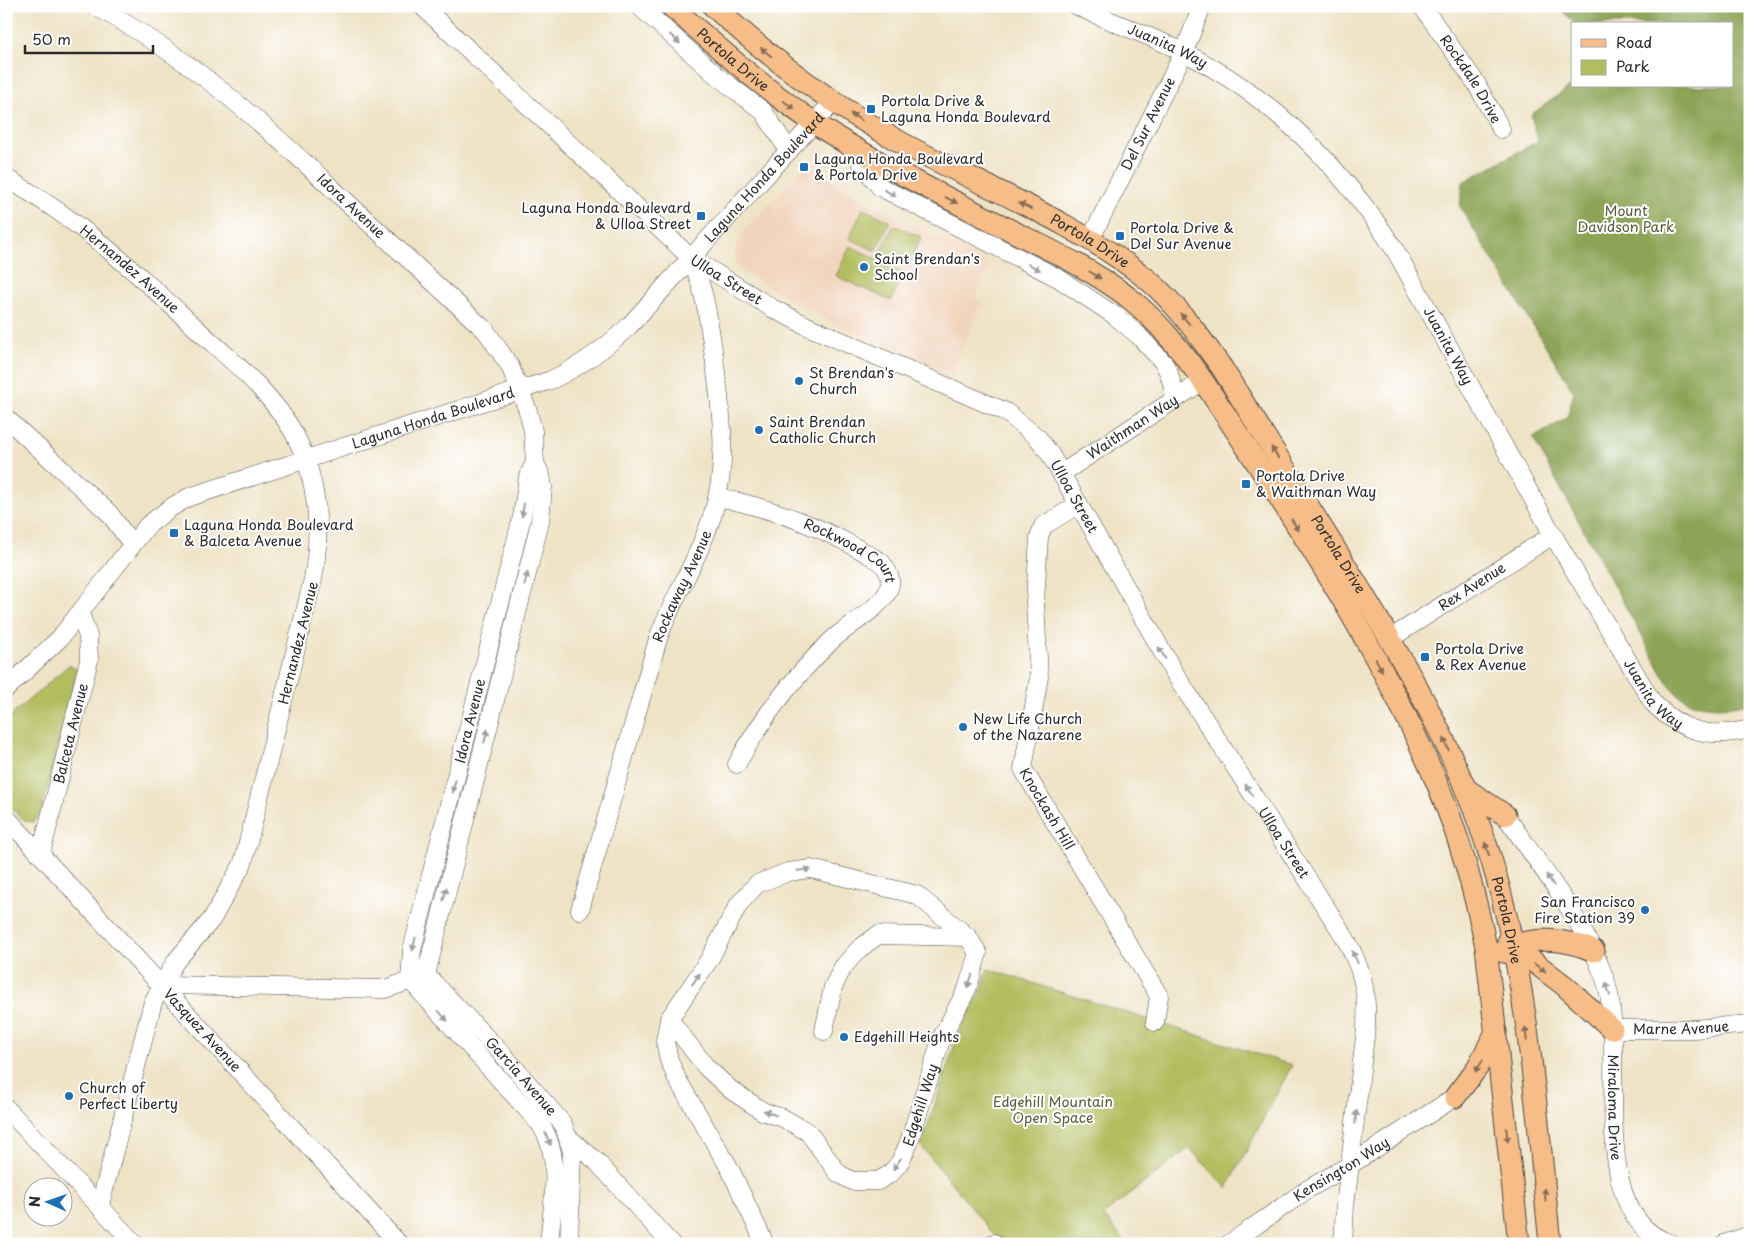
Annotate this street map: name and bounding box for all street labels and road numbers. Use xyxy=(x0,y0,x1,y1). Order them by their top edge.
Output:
street label: Juanita Way xyxy=(1125,18,1212,73)
street label: Portola Drive xyxy=(692,23,774,96)
street label: Rockdale Drive xyxy=(1435,30,1507,127)
street label: Del Sur Avenue xyxy=(1116,73,1180,174)
street label: Laguna Honda Boulevard xyxy=(699,107,829,247)
street label: Idora Avenue xyxy=(313,168,391,243)
street label: Portola Drive xyxy=(1047,208,1134,273)
street label: Hernandez Avenue xyxy=(76,220,185,318)
street label: Ulloa Street xyxy=(686,249,767,310)
street label: Juanita Way xyxy=(1419,303,1479,389)
street label: Laguna Honda Boulevard xyxy=(349,381,517,454)
street label: Waithman Way xyxy=(1082,389,1182,464)
street label: Ulloa Street xyxy=(1045,456,1104,537)
street label: Portola Drive xyxy=(1306,511,1371,597)
street label: Rockwood Court xyxy=(801,513,901,584)
street label: Rockaway Avenue xyxy=(647,527,716,645)
street label: Rex Avenue xyxy=(1434,557,1510,615)
street label: Hernandez Avenue xyxy=(272,579,323,706)
street label: Juanita Way xyxy=(1619,655,1687,734)
street label: Idora Avenue xyxy=(449,676,490,765)
street label: Balceta Avenue xyxy=(48,681,93,786)
street label: Knockash Hill xyxy=(1015,764,1080,854)
street label: Ulloa Street xyxy=(1253,803,1315,883)
street label: Portola Drive xyxy=(1487,874,1527,965)
street label: Vasquez Avenue xyxy=(159,984,247,1077)
street label: Marne Avenue xyxy=(1633,1015,1730,1039)
street label: Garcia Avenue xyxy=(481,1032,562,1120)
street label: Miraloma Drive xyxy=(1603,1055,1627,1162)
street label: Edgehill Way xyxy=(897,1061,943,1149)
street label: Kensington Way xyxy=(1289,1131,1393,1206)

